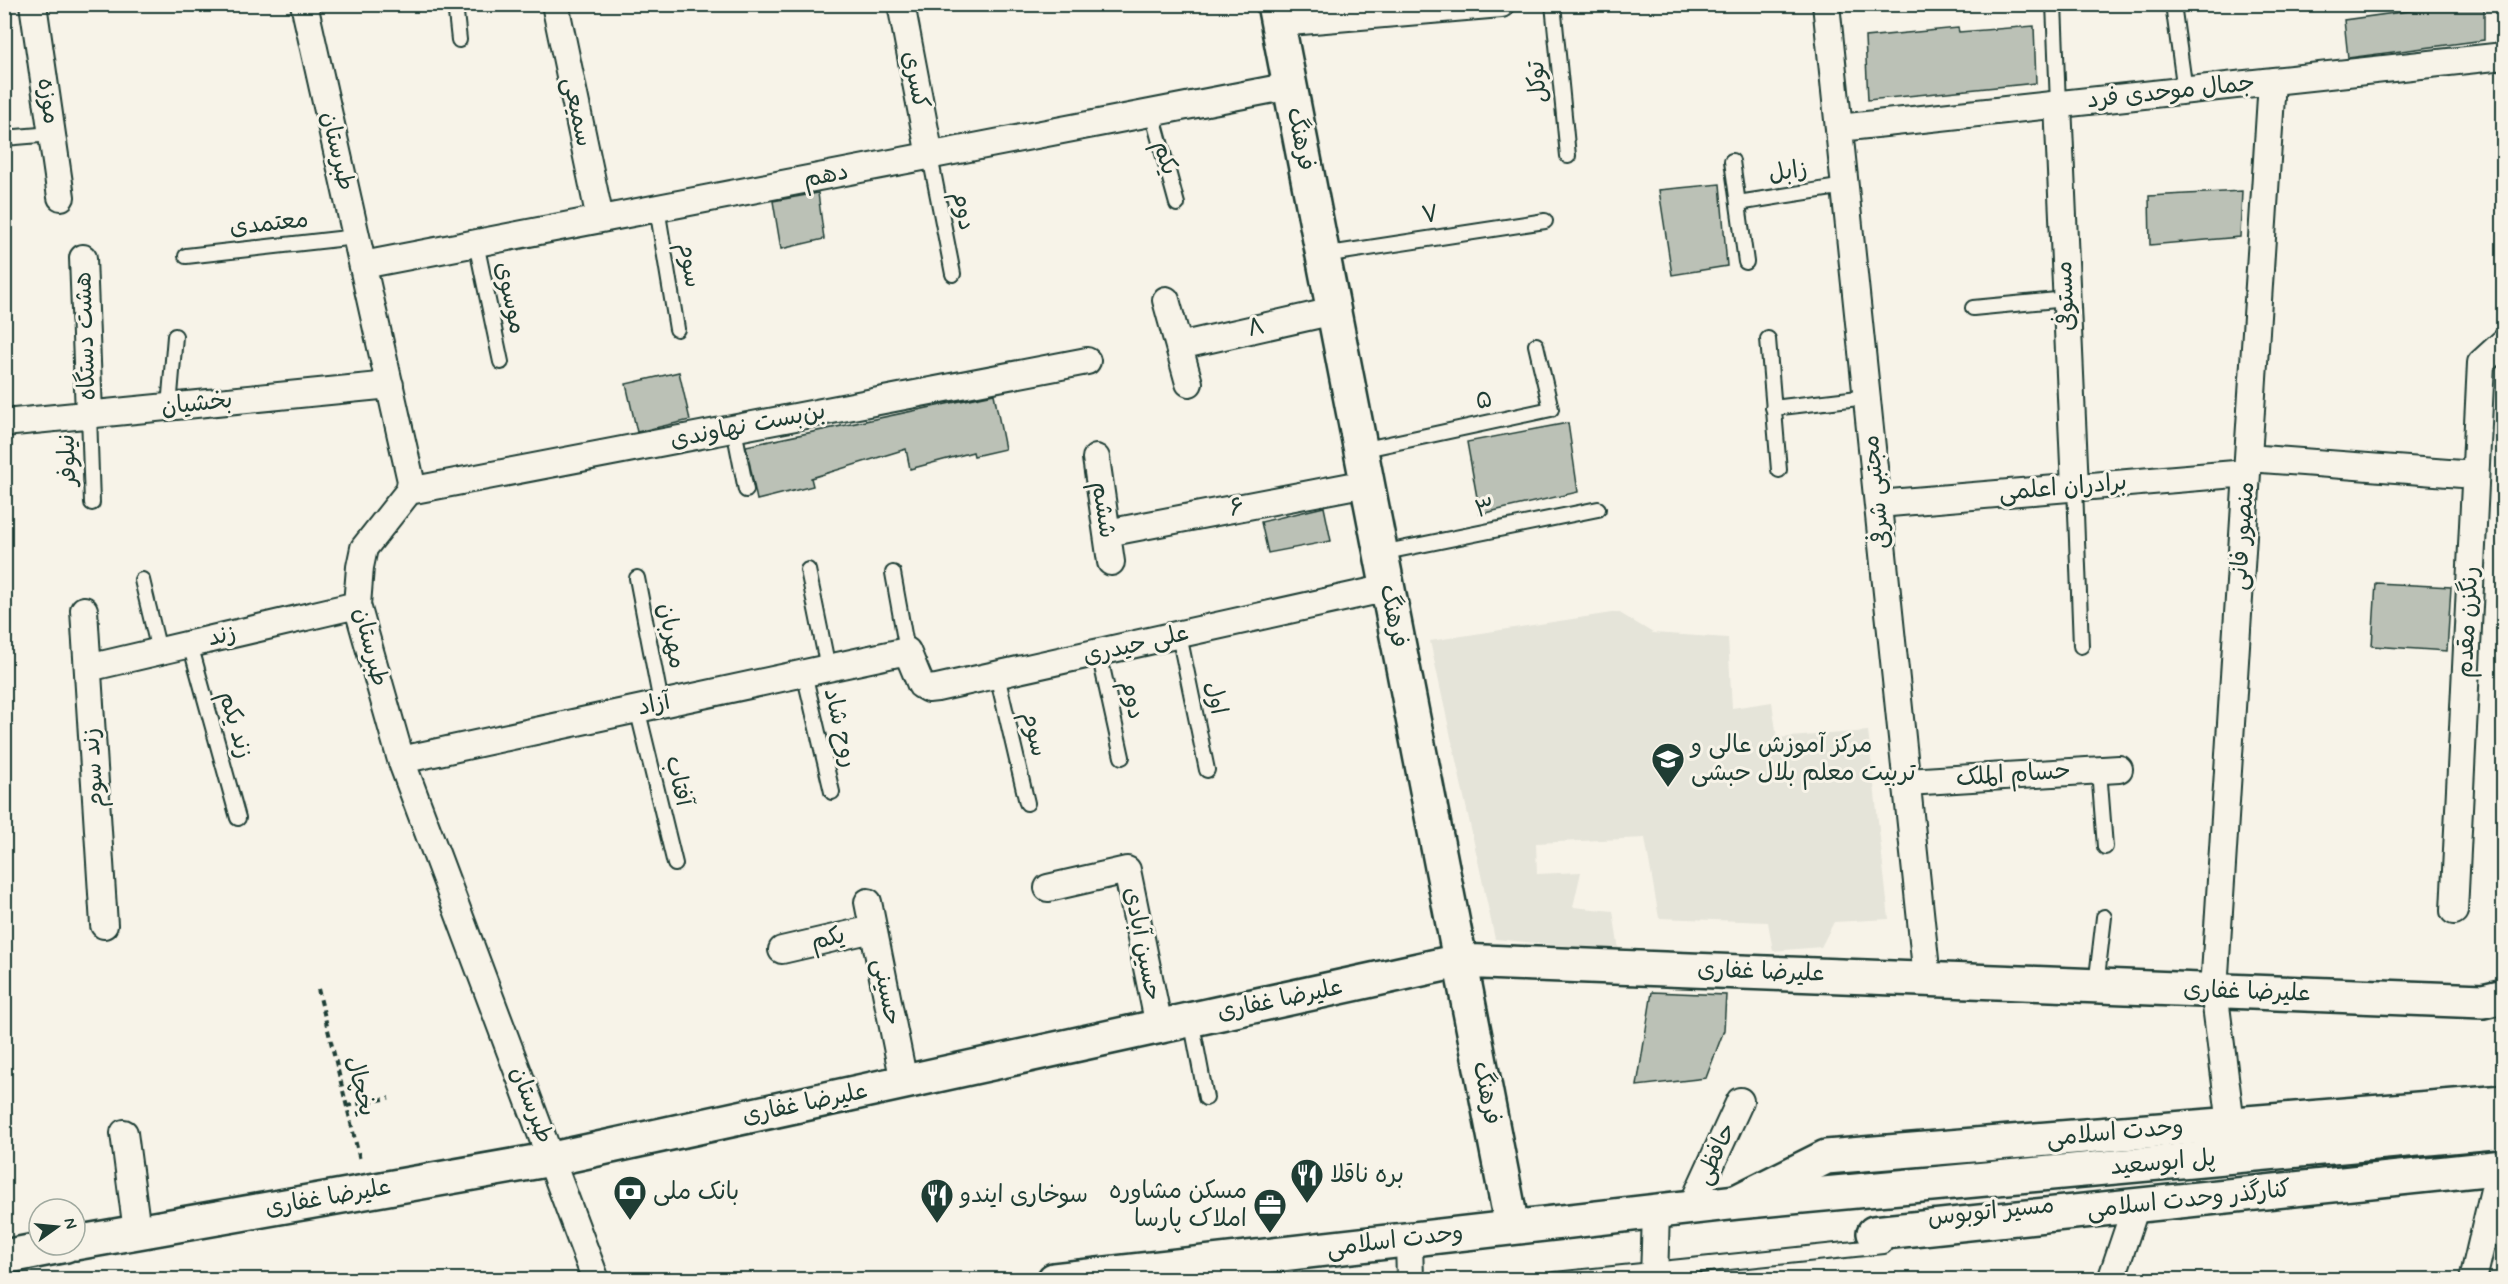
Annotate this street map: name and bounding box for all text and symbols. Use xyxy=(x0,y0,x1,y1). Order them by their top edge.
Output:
street label: کسری xyxy=(894,48,936,112)
street label: توکل xyxy=(1521,59,1555,104)
street label: جمال موحدی فرد xyxy=(2086,68,2256,116)
street label: سمیعی xyxy=(555,74,599,150)
street label: موزه xyxy=(29,76,67,126)
street label: فرهنگ xyxy=(1279,105,1321,173)
street label: طبرستان xyxy=(313,108,361,194)
street label: یکم xyxy=(1144,137,1185,179)
street label: زابل xyxy=(1766,154,1810,190)
street label: دهم xyxy=(801,156,851,197)
street label: دوم xyxy=(942,189,982,233)
street label: ۷ xyxy=(1419,198,1441,232)
street label: معتمدی xyxy=(228,204,310,244)
street label: سوم xyxy=(669,240,708,290)
street label: موسوی xyxy=(487,259,533,337)
street label: مستوفی xyxy=(2048,260,2083,332)
street label: هشت دستگاه xyxy=(68,271,104,401)
street label: ۸ xyxy=(1244,311,1268,345)
street label: ۵ xyxy=(1473,384,1495,418)
street label: بخشیان xyxy=(160,385,234,423)
street label: بن‌بست نهاوندی xyxy=(668,396,828,456)
street label: نیلوفر xyxy=(52,433,84,489)
street label: مجتبی شرفی xyxy=(1855,433,1898,551)
street label: برادران اعلمی xyxy=(1998,467,2128,509)
street label: ششم xyxy=(1083,480,1122,540)
street label: منصور فانی xyxy=(2224,481,2262,591)
street label: ۶ xyxy=(1227,491,1247,525)
street label: ۳ xyxy=(1472,492,1498,526)
street label: رنگزن مقدم xyxy=(2450,565,2487,679)
street label: فرهنگ xyxy=(1372,582,1414,650)
street label: مهربان xyxy=(649,601,693,671)
street label: طبرستان xyxy=(345,604,395,690)
street label: زند xyxy=(205,618,239,654)
street label: علی حیدری xyxy=(1080,618,1192,672)
street label: دوم xyxy=(1111,678,1151,723)
street label: اول xyxy=(1196,679,1234,717)
street label: روح شاد xyxy=(816,685,864,771)
street label: آزاد xyxy=(635,686,674,724)
street label: زند یکم xyxy=(210,688,259,763)
street label: سوم xyxy=(1013,708,1054,760)
street label: زند سوم xyxy=(76,727,113,809)
place label: مرکز آموزش عالی و تربیت معلم بلال حبشی xyxy=(1689,730,1917,790)
school or university icon: مرکز آموزش عالی و تربیت معلم بلال حبشی xyxy=(1650,741,1686,788)
street label: آفتاب xyxy=(657,753,699,810)
street label: حسام الملک xyxy=(1955,756,2071,795)
street label: حسین آبادی xyxy=(1116,885,1168,1003)
street label: یکم xyxy=(808,920,848,959)
street label: علیرضا غفاری xyxy=(1697,954,1825,990)
street label: حسینی xyxy=(864,956,908,1028)
street label: علیرضا غفاری xyxy=(1214,972,1346,1028)
street label: علیرضا غفاری xyxy=(2183,974,2311,1010)
street label: یخچال xyxy=(338,1053,382,1119)
street label: فرهنگ xyxy=(1465,1059,1507,1127)
street label: طبرستان xyxy=(502,1062,560,1148)
street label: علیرضا غفاری xyxy=(739,1076,871,1132)
street label: وحدت اسلامی xyxy=(2045,1112,2185,1154)
street label: حافظی xyxy=(1688,1118,1744,1190)
street label: پل ابوسعید xyxy=(2109,1143,2217,1183)
restaurant icon: بره ناقلا xyxy=(1289,1157,1325,1204)
place label: بره ناقلا xyxy=(1330,1160,1404,1191)
street label: علیرضا غفاری xyxy=(263,1172,393,1224)
bank icon: بانک ملی xyxy=(612,1174,648,1221)
street label: کنارگذر وحدت اسلامی xyxy=(2085,1174,2293,1226)
place label: مسکن مشاوره املاک پارسا xyxy=(1109,1176,1247,1235)
place label: بانک ملی xyxy=(653,1177,739,1208)
restaurant icon: سوخاری ایندو xyxy=(919,1177,955,1224)
place label: سوخاری ایندو xyxy=(959,1180,1088,1211)
office icon: مسکن مشاوره املاک پارسا xyxy=(1252,1187,1288,1234)
street label: مسیر اتوبوس xyxy=(1926,1190,2056,1234)
north arrow xyxy=(27,1197,87,1257)
text: N xyxy=(59,1216,82,1231)
street label: وحدت اسلامی xyxy=(1325,1217,1465,1265)

